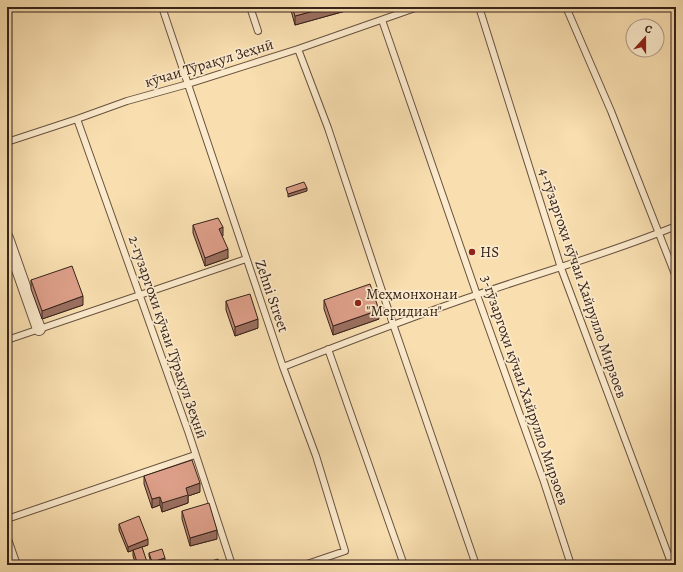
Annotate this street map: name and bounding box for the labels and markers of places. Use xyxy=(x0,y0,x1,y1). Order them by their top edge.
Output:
place label: HS xyxy=(480,242,499,262)
marker: HS xyxy=(467,247,477,257)
place label: Меҳмонхонаи "Меридиан" xyxy=(366,284,458,321)
marker: Меҳмонхонаи "Меридиан" xyxy=(353,298,363,308)

